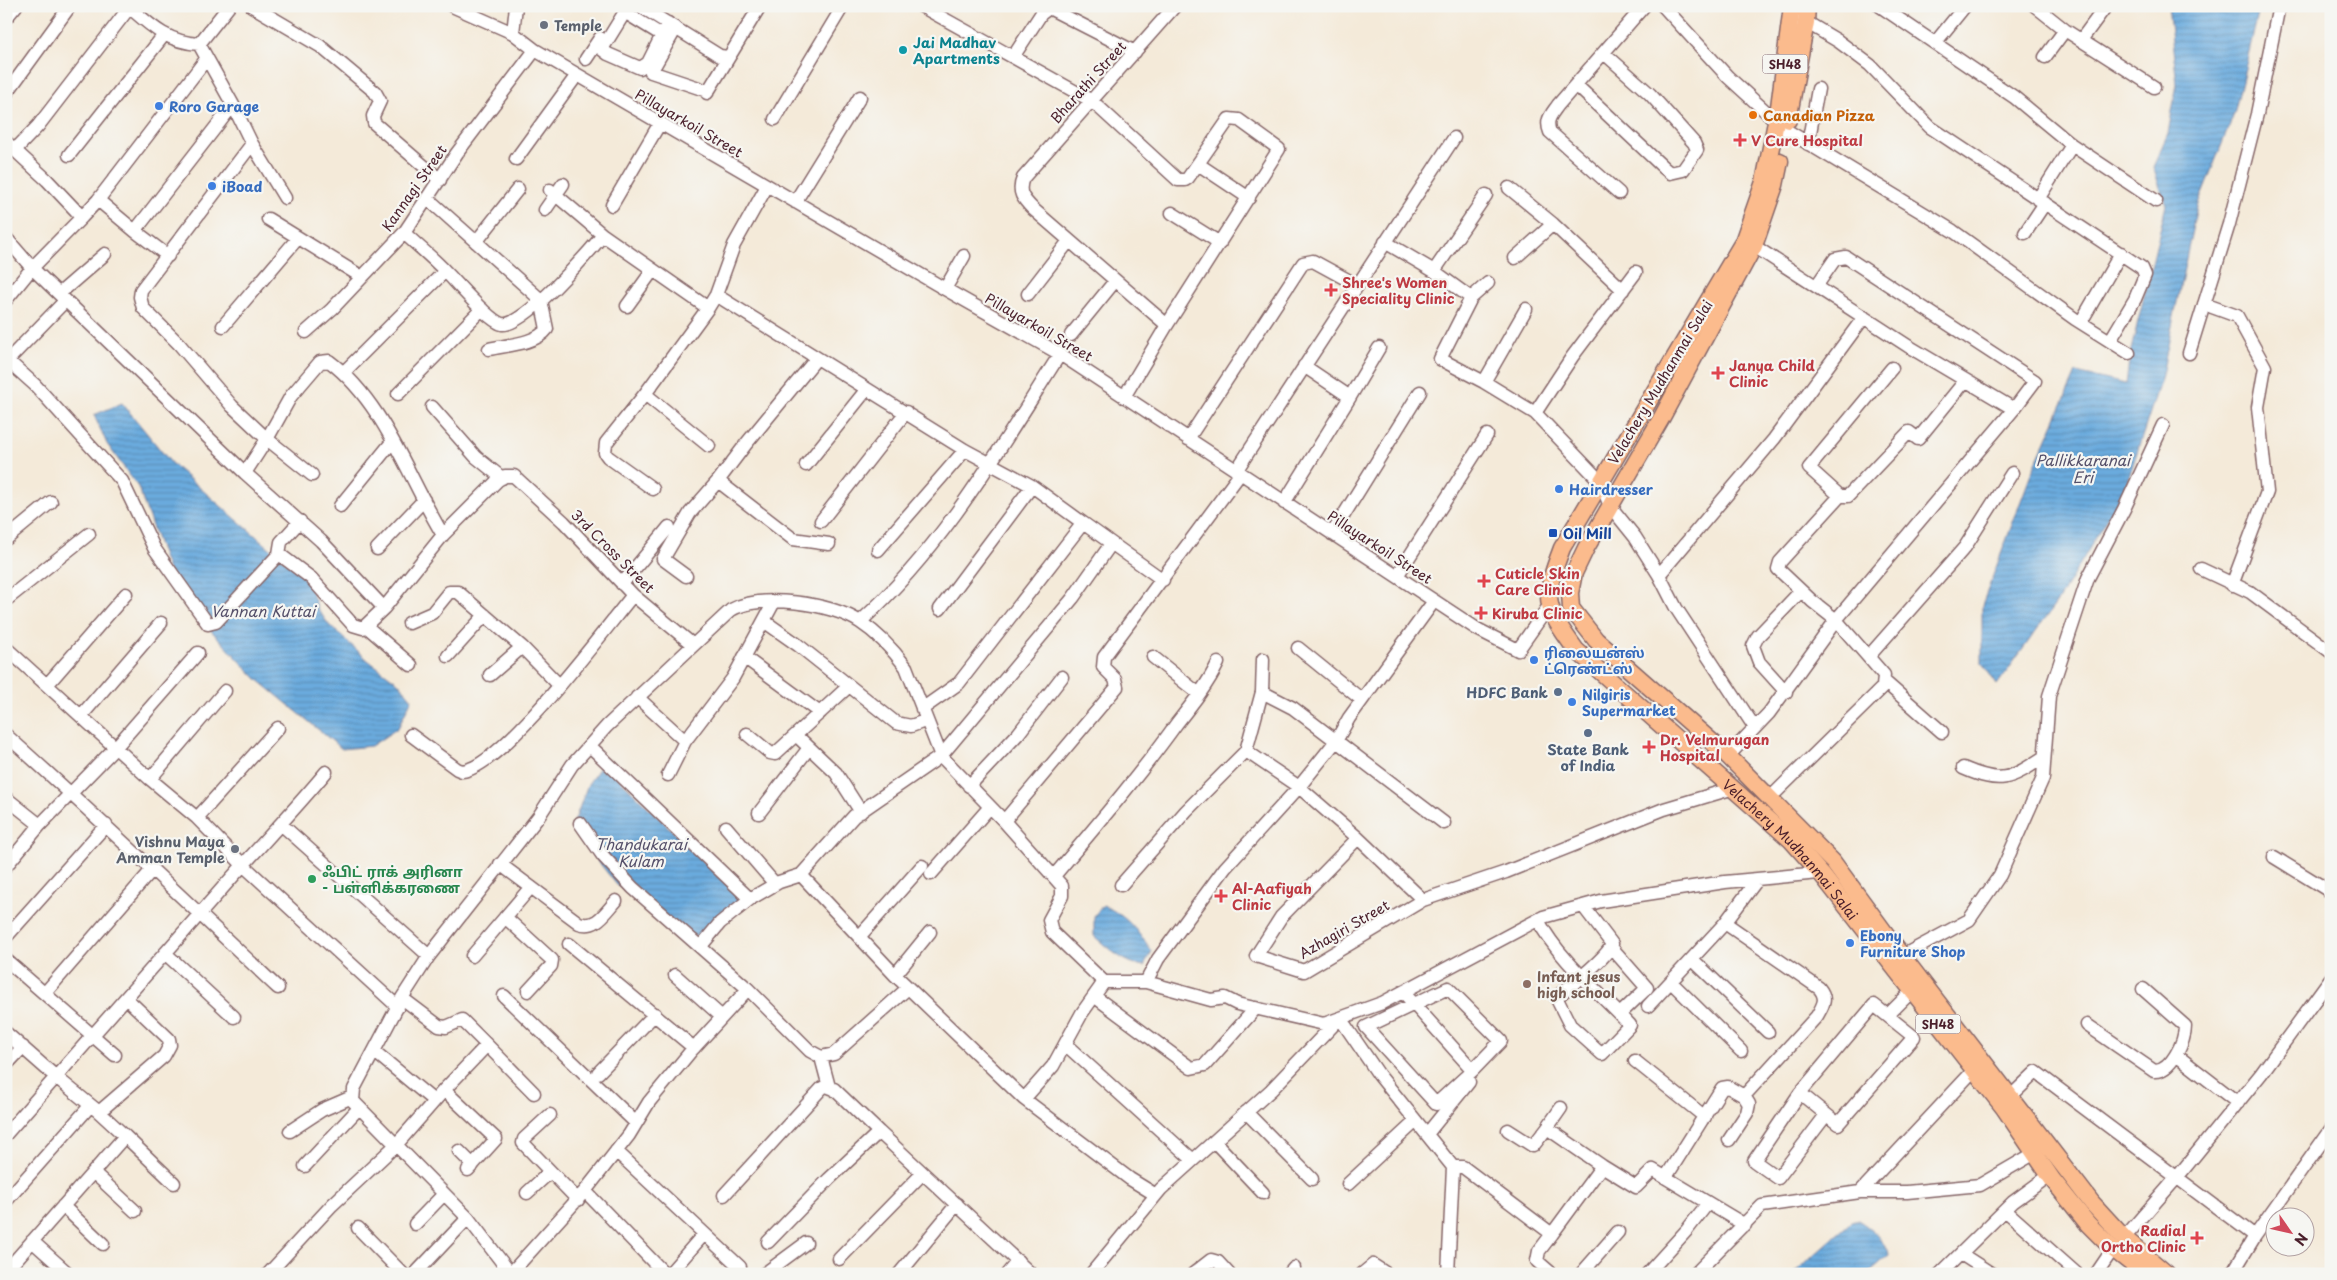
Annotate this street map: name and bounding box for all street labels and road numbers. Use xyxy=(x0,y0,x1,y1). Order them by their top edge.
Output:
street label: Bharathi Street xyxy=(1045,36,1131,128)
road number: SH48 xyxy=(1762,54,1808,74)
street label: Pillayarkoil Street xyxy=(631,84,747,163)
street label: Kannagi Street xyxy=(376,140,452,236)
street label: Pillayarkoil Street xyxy=(981,288,1097,367)
street label: Velachery Mudhanmai Salai xyxy=(1602,296,1718,468)
street label: 3rd Cross Street xyxy=(566,504,660,598)
street label: Pillayarkoil Street xyxy=(1323,505,1437,589)
street label: Velachery Mudhanmai Salai xyxy=(1718,774,1864,924)
street label: Azhagiri Street xyxy=(1295,894,1393,963)
road number: SH48 xyxy=(1916,1014,1960,1034)

